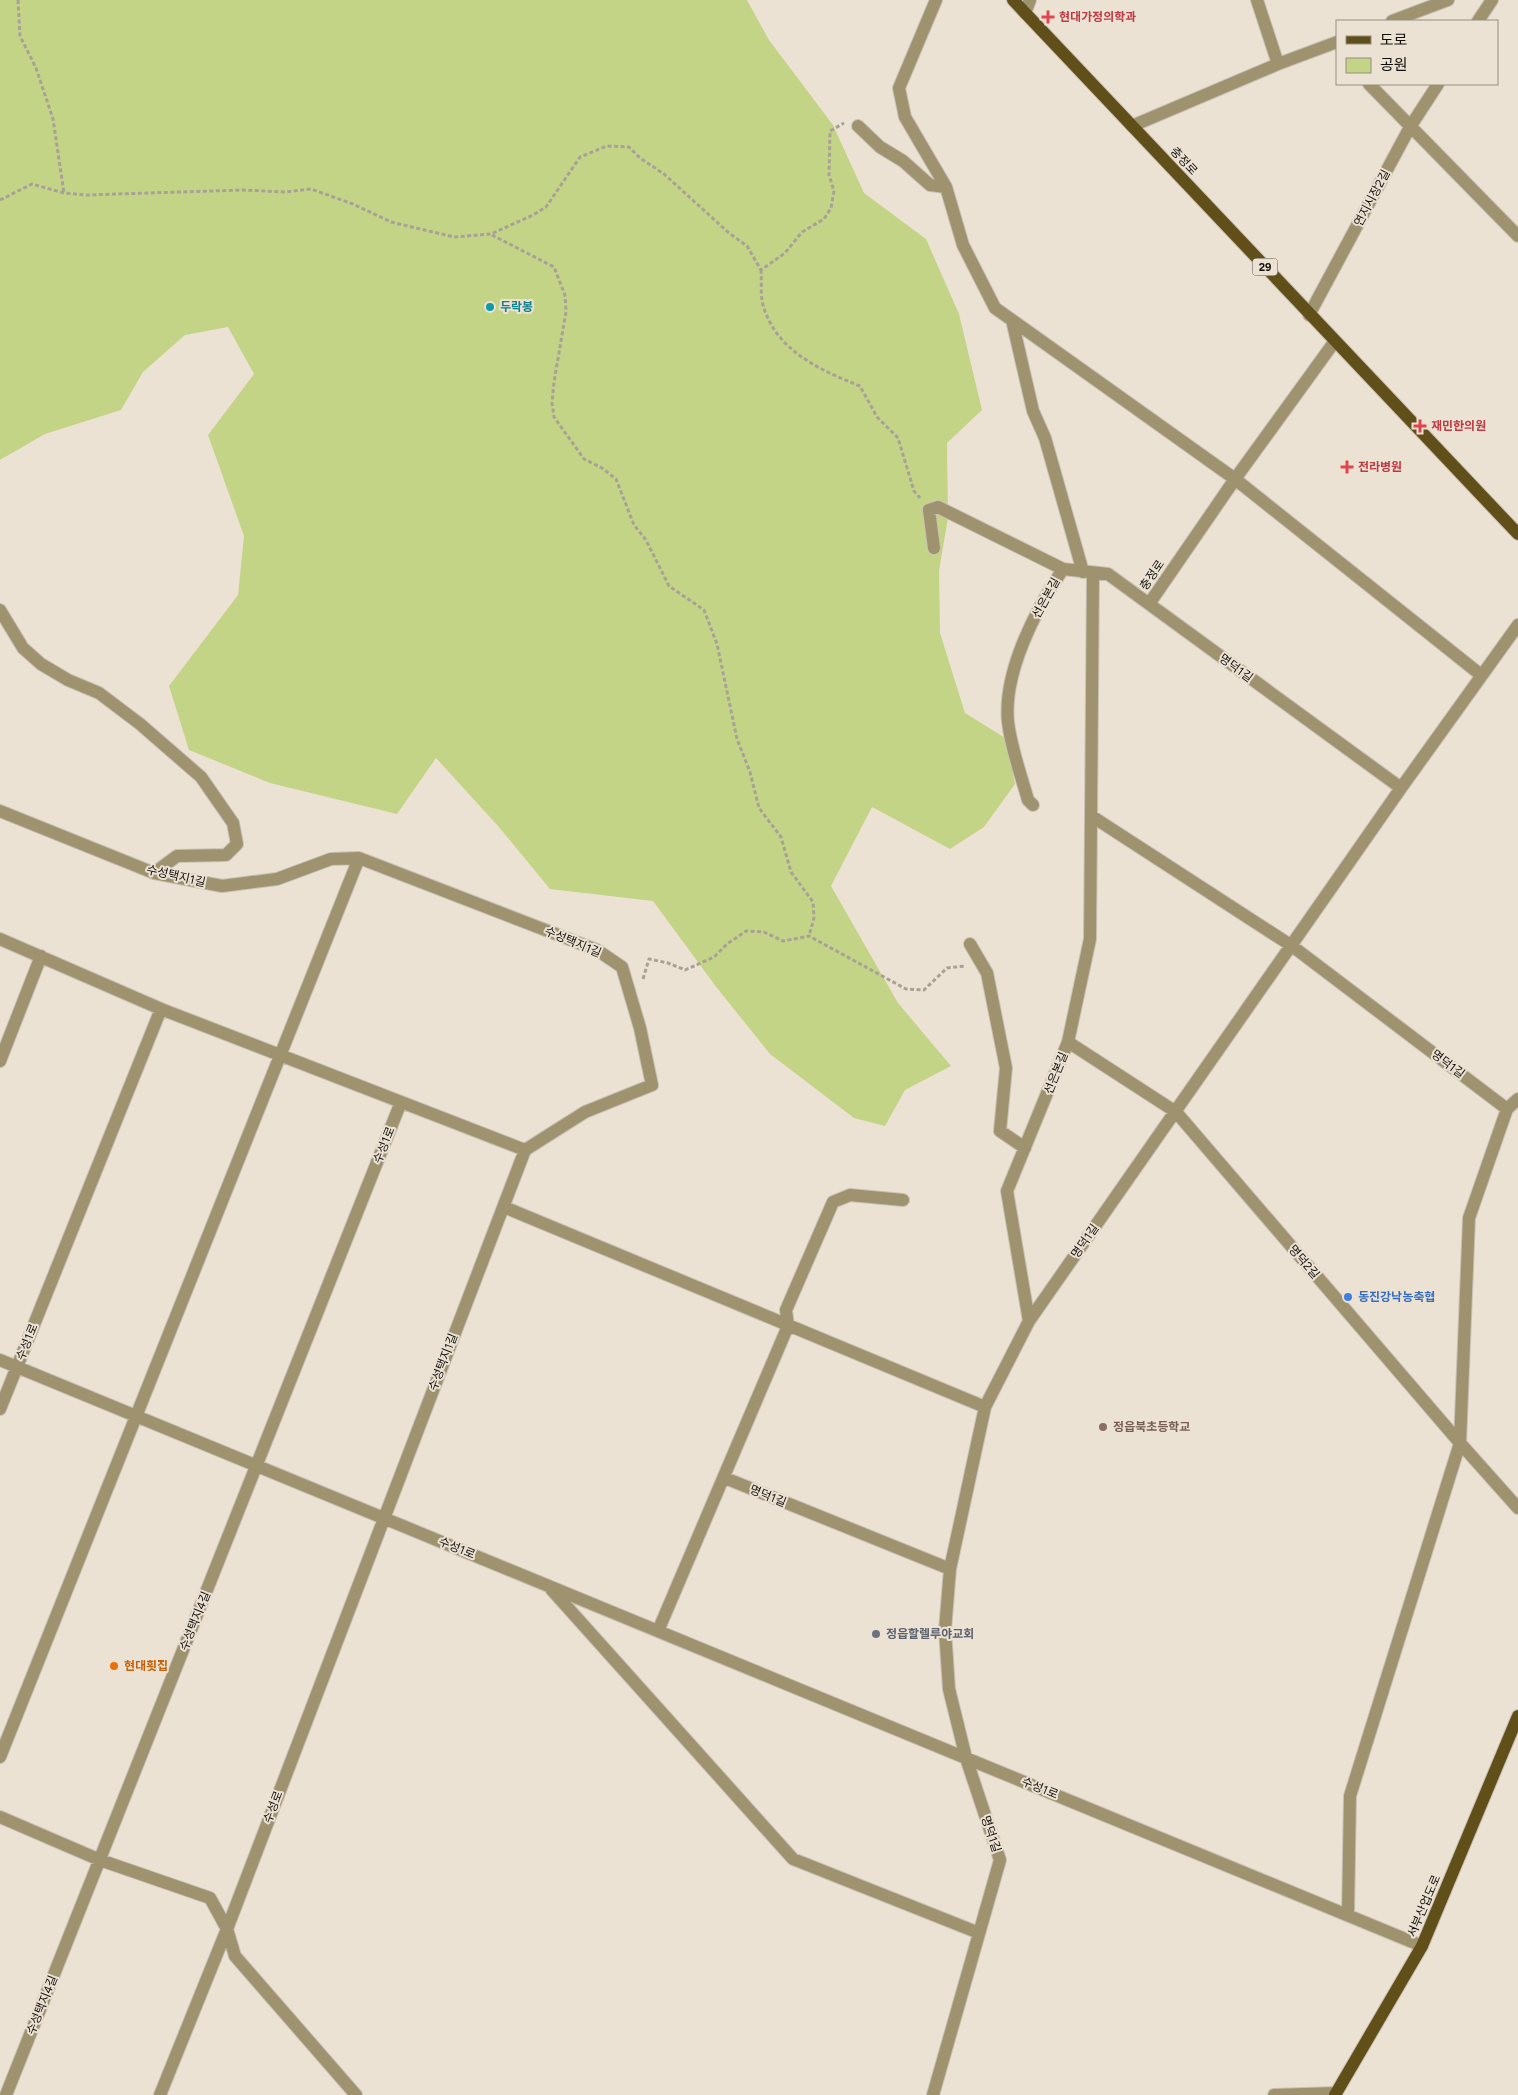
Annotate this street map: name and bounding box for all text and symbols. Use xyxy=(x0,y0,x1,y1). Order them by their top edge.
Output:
marker: 현대가정의학과 xyxy=(1041,10,1055,24)
place label: 현대가정의학과 xyxy=(1059,10,1136,24)
legend xyxy=(1336,20,1498,85)
text: 도로 xyxy=(1380,31,1408,49)
text: 공원 xyxy=(1380,56,1408,74)
street label: 충정로 xyxy=(1168,144,1200,178)
street label: 연지시장2길 xyxy=(1351,167,1393,229)
road number: 29 xyxy=(1252,258,1278,276)
place label: 두락봉 xyxy=(500,300,533,314)
marker: 두락봉 xyxy=(484,301,496,313)
marker: 재민한의원 xyxy=(1413,419,1427,433)
place label: 재민한의원 xyxy=(1431,419,1486,433)
marker: 전라병원 xyxy=(1340,460,1354,474)
place label: 전라병원 xyxy=(1358,460,1402,474)
street label: 충정로 xyxy=(1137,557,1167,593)
street label: 선은본길 xyxy=(1029,575,1063,621)
street label: 명덕1길 xyxy=(1216,651,1256,685)
street label: 수성택지1길 xyxy=(145,862,207,890)
street label: 수성택지1길 xyxy=(543,924,603,960)
street label: 명덕1길 xyxy=(1429,1047,1467,1081)
street label: 선은본길 xyxy=(1041,1050,1071,1096)
street label: 수성1로 xyxy=(370,1125,398,1165)
street label: 명덕1길 xyxy=(1068,1221,1102,1261)
street label: 명덕2길 xyxy=(1286,1242,1322,1282)
place label: 동진강낙농축협 xyxy=(1358,1290,1435,1304)
marker: 동진강낙농축협 xyxy=(1342,1291,1354,1303)
street label: 수성1로 xyxy=(13,1322,41,1362)
street label: 수성택지1길 xyxy=(426,1331,460,1393)
place label: 정읍북초등학교 xyxy=(1113,1420,1190,1434)
marker: 정읍북초등학교 xyxy=(1097,1421,1109,1433)
street label: 명덕1길 xyxy=(748,1482,788,1510)
street label: 수성1로 xyxy=(437,1534,477,1562)
street label: 수성택지4길 xyxy=(177,1589,213,1653)
place label: 정읍할렐루야교회 xyxy=(886,1627,974,1641)
marker: 정읍할렐루야교회 xyxy=(870,1628,882,1640)
place label: 현대횟집 xyxy=(124,1659,168,1673)
marker: 현대횟집 xyxy=(108,1660,120,1672)
street label: 수성1로 xyxy=(1020,1774,1060,1802)
street label: 수성로 xyxy=(261,1789,285,1825)
street label: 명덕1길 xyxy=(978,1814,1004,1854)
street label: 서부산업도로 xyxy=(1405,1873,1443,1939)
street label: 수성택지4길 xyxy=(24,1973,60,2037)

